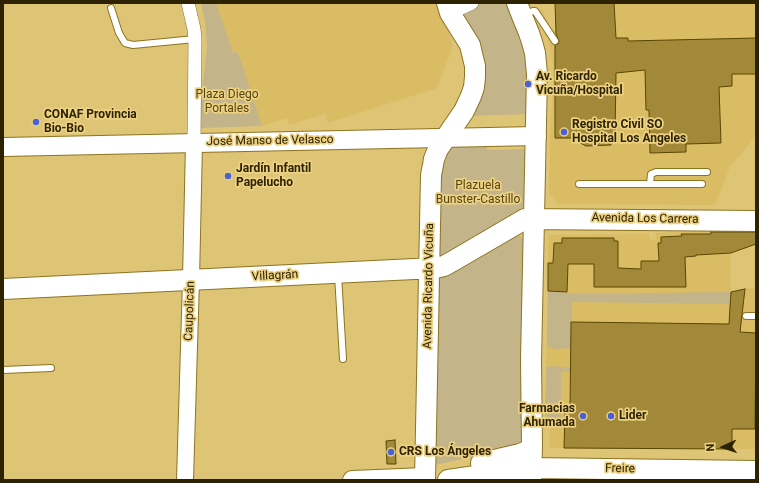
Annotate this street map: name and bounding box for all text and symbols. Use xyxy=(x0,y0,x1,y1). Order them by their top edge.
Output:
place label: Av. Ricardo Vicuña/Hospital xyxy=(536,70,623,98)
marker: Av. Ricardo Vicuña/Hospital xyxy=(523,79,533,89)
park label: Plaza Diego Portales xyxy=(195,88,259,116)
place label: CONAF Provincia Bio-Bio xyxy=(44,108,137,136)
marker: CONAF Provincia Bio-Bio xyxy=(31,117,41,127)
place label: Registro Civil SO Hospital Los Angeles xyxy=(572,118,686,146)
marker: Registro Civil SO Hospital Los Angeles xyxy=(559,127,569,137)
street label: José Manso de Velasco xyxy=(206,133,334,149)
place label: Jardín Infantil Papelucho xyxy=(236,162,311,190)
marker: Jardín Infantil Papelucho xyxy=(223,171,233,181)
park label: Plazuela Bunster-Castillo xyxy=(436,179,520,207)
street label: Avenida Los Carrera xyxy=(591,211,699,227)
street label: Avenida Ricardo Vicuña xyxy=(421,223,437,349)
street label: Villagrán xyxy=(251,268,299,284)
street label: Caupolicán xyxy=(182,281,198,341)
place label: Farmacias Ahumada xyxy=(519,402,575,430)
place label: Lider xyxy=(619,409,646,423)
marker: Farmacias Ahumada xyxy=(578,411,588,421)
marker: Lider xyxy=(606,411,616,421)
north arrow xyxy=(703,427,743,467)
text: N xyxy=(704,443,717,452)
place label: CRS Los Ángeles xyxy=(399,445,491,459)
marker: CRS Los Ángeles xyxy=(386,447,396,457)
street label: Freire xyxy=(605,462,635,476)

